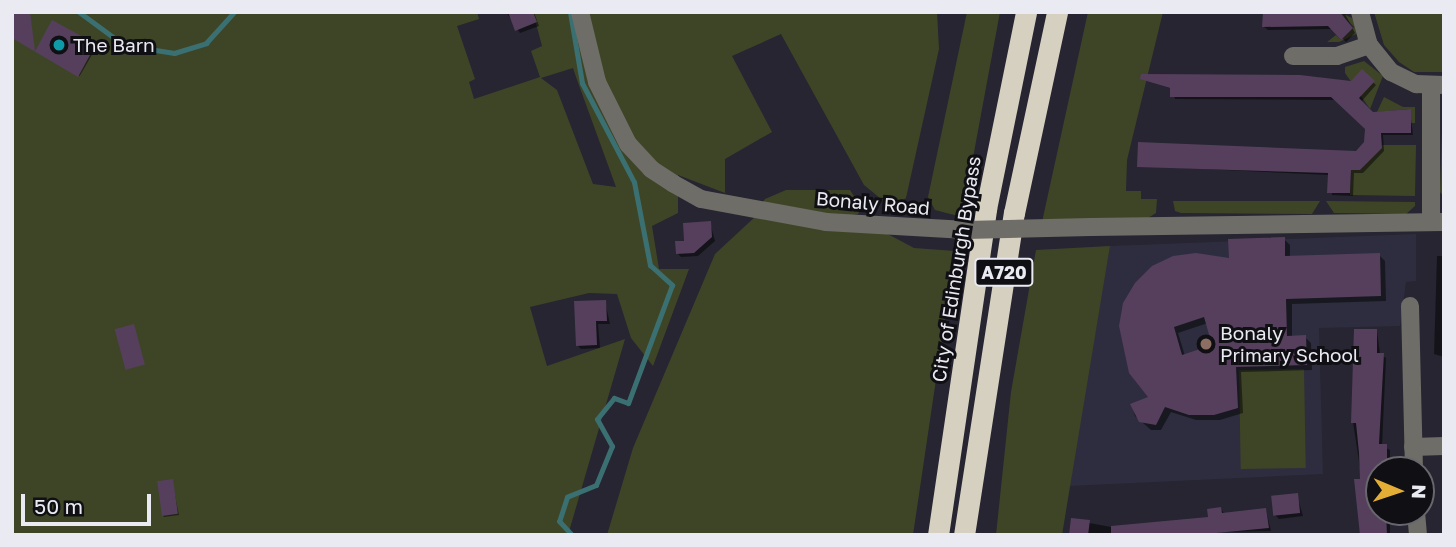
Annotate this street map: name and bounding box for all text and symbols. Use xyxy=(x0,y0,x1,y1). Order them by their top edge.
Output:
place label: The Barn xyxy=(73,34,155,56)
marker: The Barn xyxy=(51,37,67,53)
street label: City of Edinburgh Bypass xyxy=(927,154,985,384)
street label: Bonaly Road xyxy=(815,187,931,219)
road number: A720 xyxy=(974,258,1034,286)
place label: Bonaly Primary School xyxy=(1220,322,1359,366)
marker: Bonaly Primary School xyxy=(1198,336,1214,352)
north arrow xyxy=(1365,456,1435,526)
scale bar xyxy=(24,480,154,524)
text: N xyxy=(1408,484,1431,499)
text: 50 m xyxy=(34,493,83,519)

